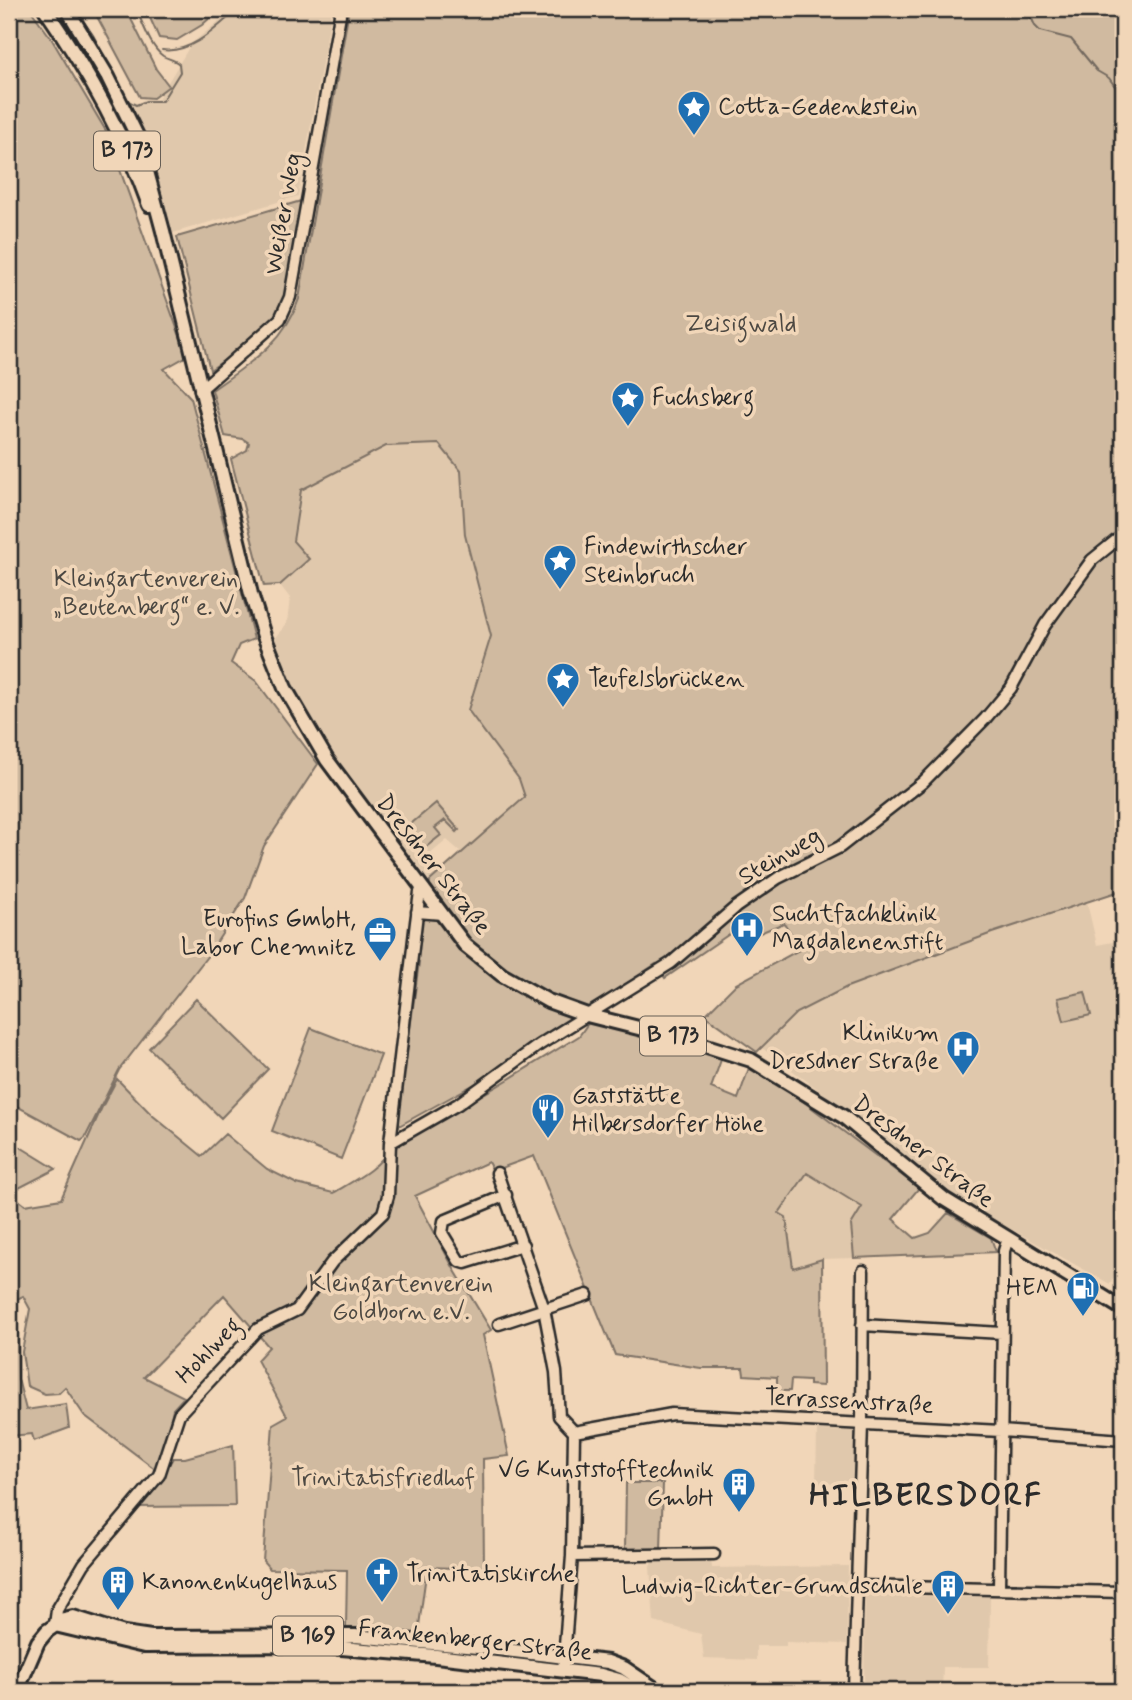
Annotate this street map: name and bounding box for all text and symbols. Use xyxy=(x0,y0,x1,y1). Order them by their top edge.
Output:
place icon: Cotta-Gedenkstein xyxy=(675,88,713,137)
place label: Cotta-Gedenkstein xyxy=(718,92,918,123)
road number: B 173 xyxy=(94,132,160,170)
street label: Weißer Weg xyxy=(258,151,312,278)
park label: Zeisigwald xyxy=(685,309,797,343)
place icon: Fuchsberg xyxy=(609,379,647,428)
place label: Fuchsberg xyxy=(652,383,754,417)
place label: Findewirthscher Steinbruch xyxy=(584,532,748,591)
place icon: Findewirthscher Steinbruch xyxy=(541,542,579,591)
park label: Kleingartenverein „Beutenberg“ e. V. xyxy=(52,564,240,626)
place icon: Teufelsbrücken xyxy=(544,660,582,709)
place label: Teufelsbrücken xyxy=(588,664,745,695)
street label: Dresdner Straße xyxy=(368,788,498,942)
street label: Steinweg xyxy=(733,821,828,895)
place label: Suchtfachklinik Magdalenenstift xyxy=(772,899,944,961)
place label: Eurofins GmbH, Labor Chemnitz xyxy=(181,904,356,963)
hospital icon: Suchtfachklinik Magdalenenstift xyxy=(728,909,766,958)
office icon: Eurofins GmbH, Labor Chemnitz xyxy=(361,914,399,963)
road number: B 173 xyxy=(640,1016,706,1056)
place label: Klinikum Dresdner Straße xyxy=(769,1018,939,1077)
hospital icon: Klinikum Dresdner Straße xyxy=(944,1028,982,1077)
place label: Gaststätte Hilbersdorfer Höhe xyxy=(572,1081,764,1140)
street label: Dresdner Straße xyxy=(846,1088,1000,1216)
restaurant icon: Gaststätte Hilbersdorfer Höhe xyxy=(529,1091,567,1140)
park label: Kleingartenverein Goldborn e.V. xyxy=(309,1269,493,1328)
fuel station icon: HEM xyxy=(1064,1269,1102,1318)
place label: HEM xyxy=(1006,1273,1058,1304)
street label: Hohlweg xyxy=(170,1311,251,1393)
street label: Terrassenstraße xyxy=(764,1382,934,1422)
place label: VG Kunststofftechnik GmbH xyxy=(498,1455,714,1514)
park label: Trinitatisfriedhof xyxy=(291,1463,475,1494)
building icon: VG Kunststofftechnik GmbH xyxy=(720,1465,758,1514)
district label: HILBERSDORF xyxy=(809,1475,1043,1517)
church icon: Trinitatiskirche xyxy=(363,1555,401,1604)
place label: Trinitatiskirche xyxy=(406,1559,575,1590)
building icon: Kanonenkugelhaus xyxy=(99,1563,137,1612)
place label: Kanonenkugelhaus xyxy=(142,1567,337,1600)
building icon: Ludwig-Richter-Grundschule xyxy=(929,1567,967,1616)
place label: Ludwig-Richter-Grundschule xyxy=(621,1571,923,1602)
street label: Frankenberger Straße xyxy=(356,1613,594,1672)
road number: B 169 xyxy=(273,1616,343,1656)

